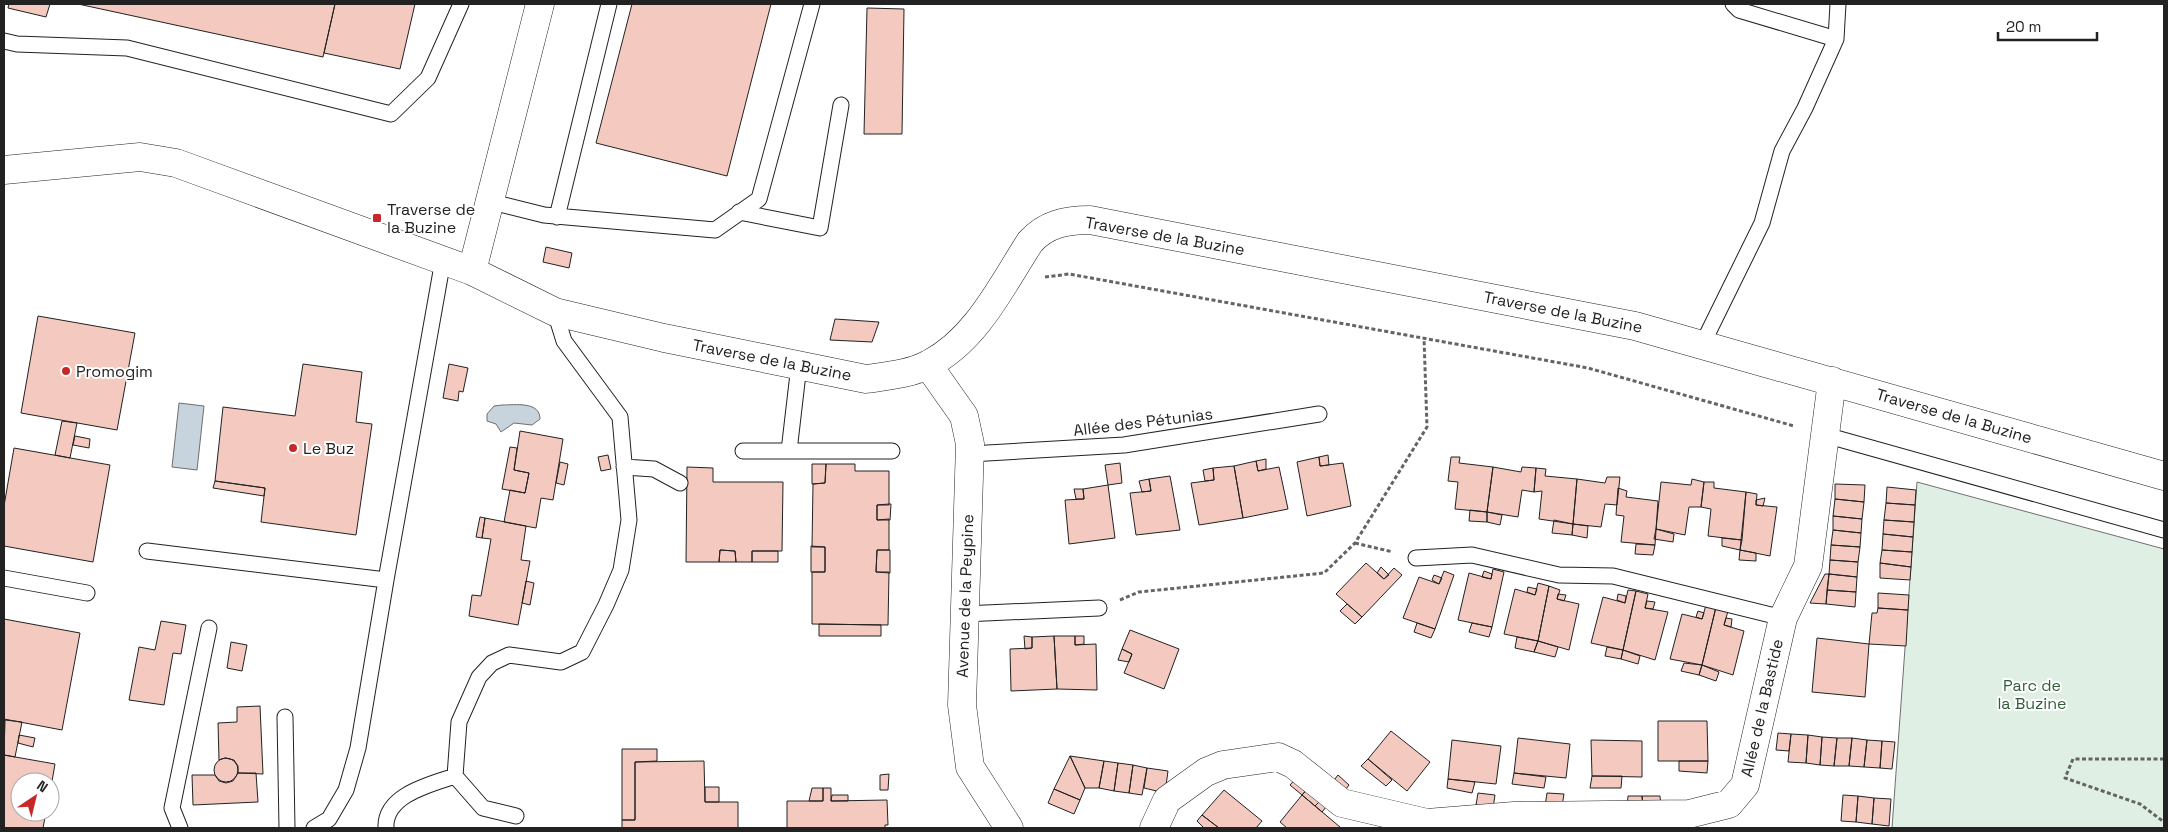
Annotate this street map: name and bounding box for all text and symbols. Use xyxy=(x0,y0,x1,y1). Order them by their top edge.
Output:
scale bar xyxy=(1998,10,2097,42)
text: 20 m xyxy=(2006,17,2041,36)
place label: Traverse de la Buzine xyxy=(387,199,475,238)
marker: Traverse de la Buzine xyxy=(371,212,383,224)
street label: Traverse de la Buzine xyxy=(1084,212,1246,260)
street label: Traverse de la Buzine xyxy=(1482,286,1644,338)
street label: Traverse de la Buzine xyxy=(691,334,853,386)
place label: Promogim xyxy=(76,361,153,382)
marker: Promogim xyxy=(60,365,72,377)
street label: Traverse de la Buzine xyxy=(1874,384,2034,448)
street label: Allée des Pétunias xyxy=(1072,403,1214,441)
place label: Le Buz xyxy=(303,438,354,459)
marker: Le Buz xyxy=(287,442,299,454)
street label: Avenue de la Peypine xyxy=(952,514,978,678)
street label: Allée de la Bastide xyxy=(1736,637,1788,779)
park label: Parc de la Buzine xyxy=(1997,675,2067,714)
north arrow xyxy=(10,772,60,822)
text: N xyxy=(33,776,51,796)

